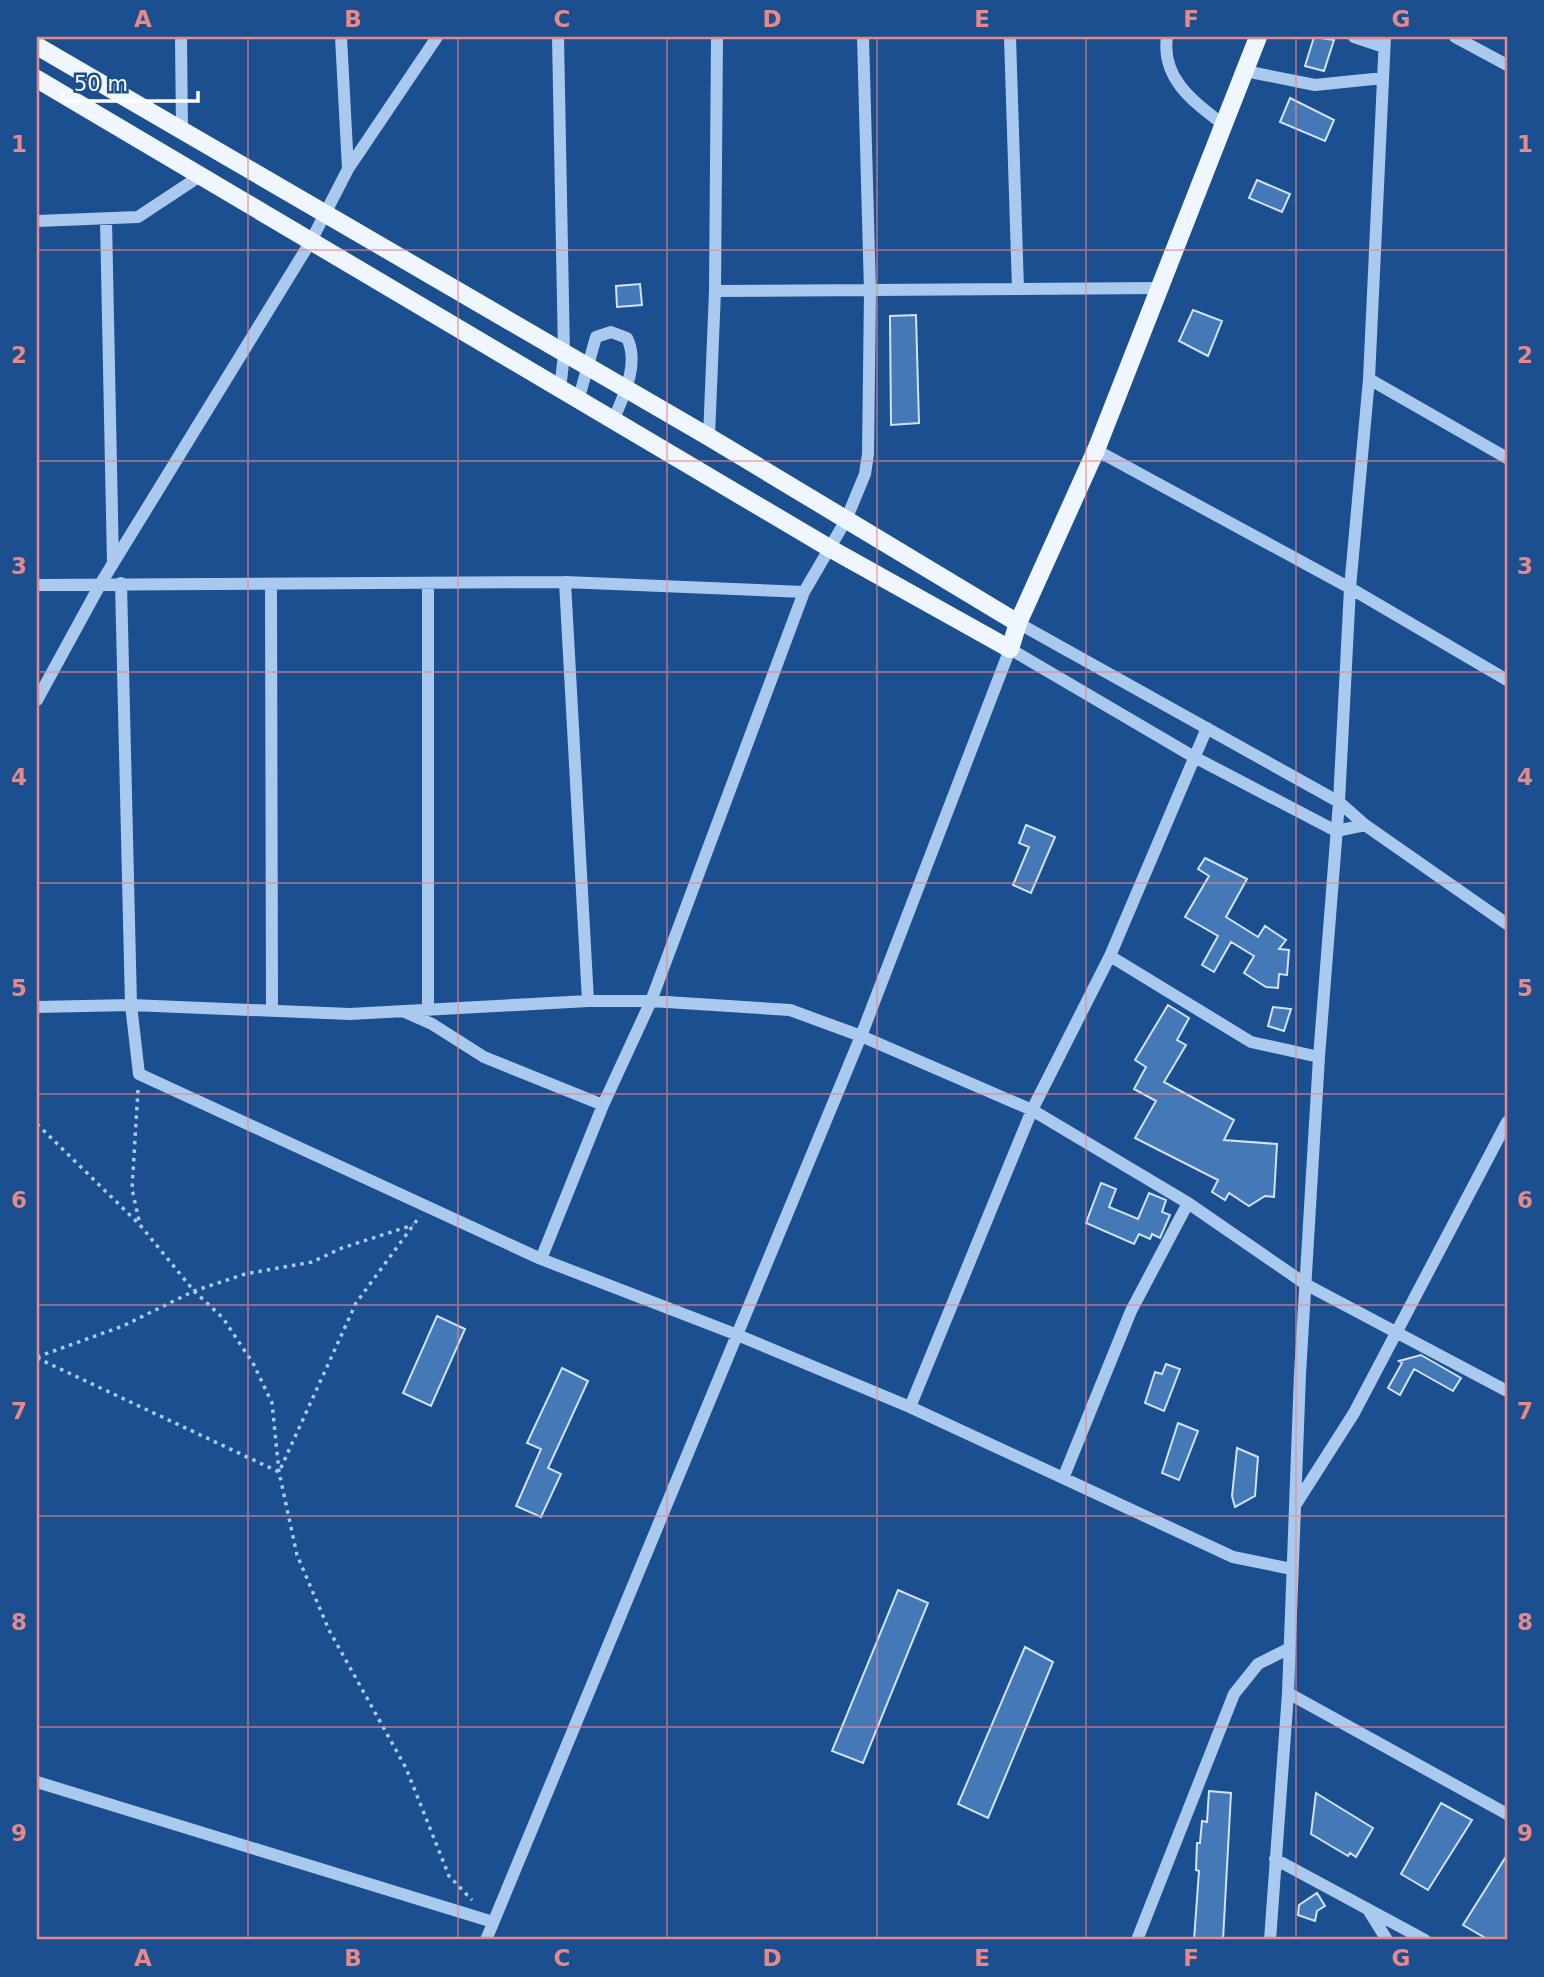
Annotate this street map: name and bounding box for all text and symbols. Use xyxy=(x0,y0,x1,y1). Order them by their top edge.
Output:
text: A xyxy=(134,6,152,32)
text: B xyxy=(344,6,362,32)
text: C xyxy=(554,6,570,32)
text: D xyxy=(762,6,782,32)
text: E xyxy=(974,6,990,32)
text: F xyxy=(1183,6,1199,32)
text: G xyxy=(1392,6,1410,32)
scale bar xyxy=(63,60,198,104)
text: 50 m xyxy=(74,72,128,96)
text: 1 xyxy=(11,131,27,157)
text: 1 xyxy=(1517,131,1533,157)
text: 2 xyxy=(11,342,27,368)
text: 2 xyxy=(1517,342,1533,368)
text: 3 xyxy=(11,553,27,579)
text: 3 xyxy=(1517,553,1533,579)
text: 4 xyxy=(11,764,27,790)
text: 4 xyxy=(1517,764,1533,790)
text: 5 xyxy=(11,975,27,1001)
text: 5 xyxy=(1517,975,1533,1001)
text: 6 xyxy=(11,1187,27,1213)
text: 6 xyxy=(1517,1187,1533,1213)
text: 7 xyxy=(11,1398,27,1424)
text: 7 xyxy=(1517,1398,1533,1424)
text: 8 xyxy=(11,1609,27,1635)
text: 8 xyxy=(1517,1609,1533,1635)
text: 9 xyxy=(11,1820,27,1846)
text: 9 xyxy=(1517,1820,1533,1846)
text: A xyxy=(134,1945,152,1971)
text: B xyxy=(344,1945,362,1971)
text: C xyxy=(554,1945,570,1971)
text: D xyxy=(762,1945,782,1971)
text: E xyxy=(974,1945,990,1971)
text: F xyxy=(1183,1945,1199,1971)
text: G xyxy=(1392,1945,1410,1971)

